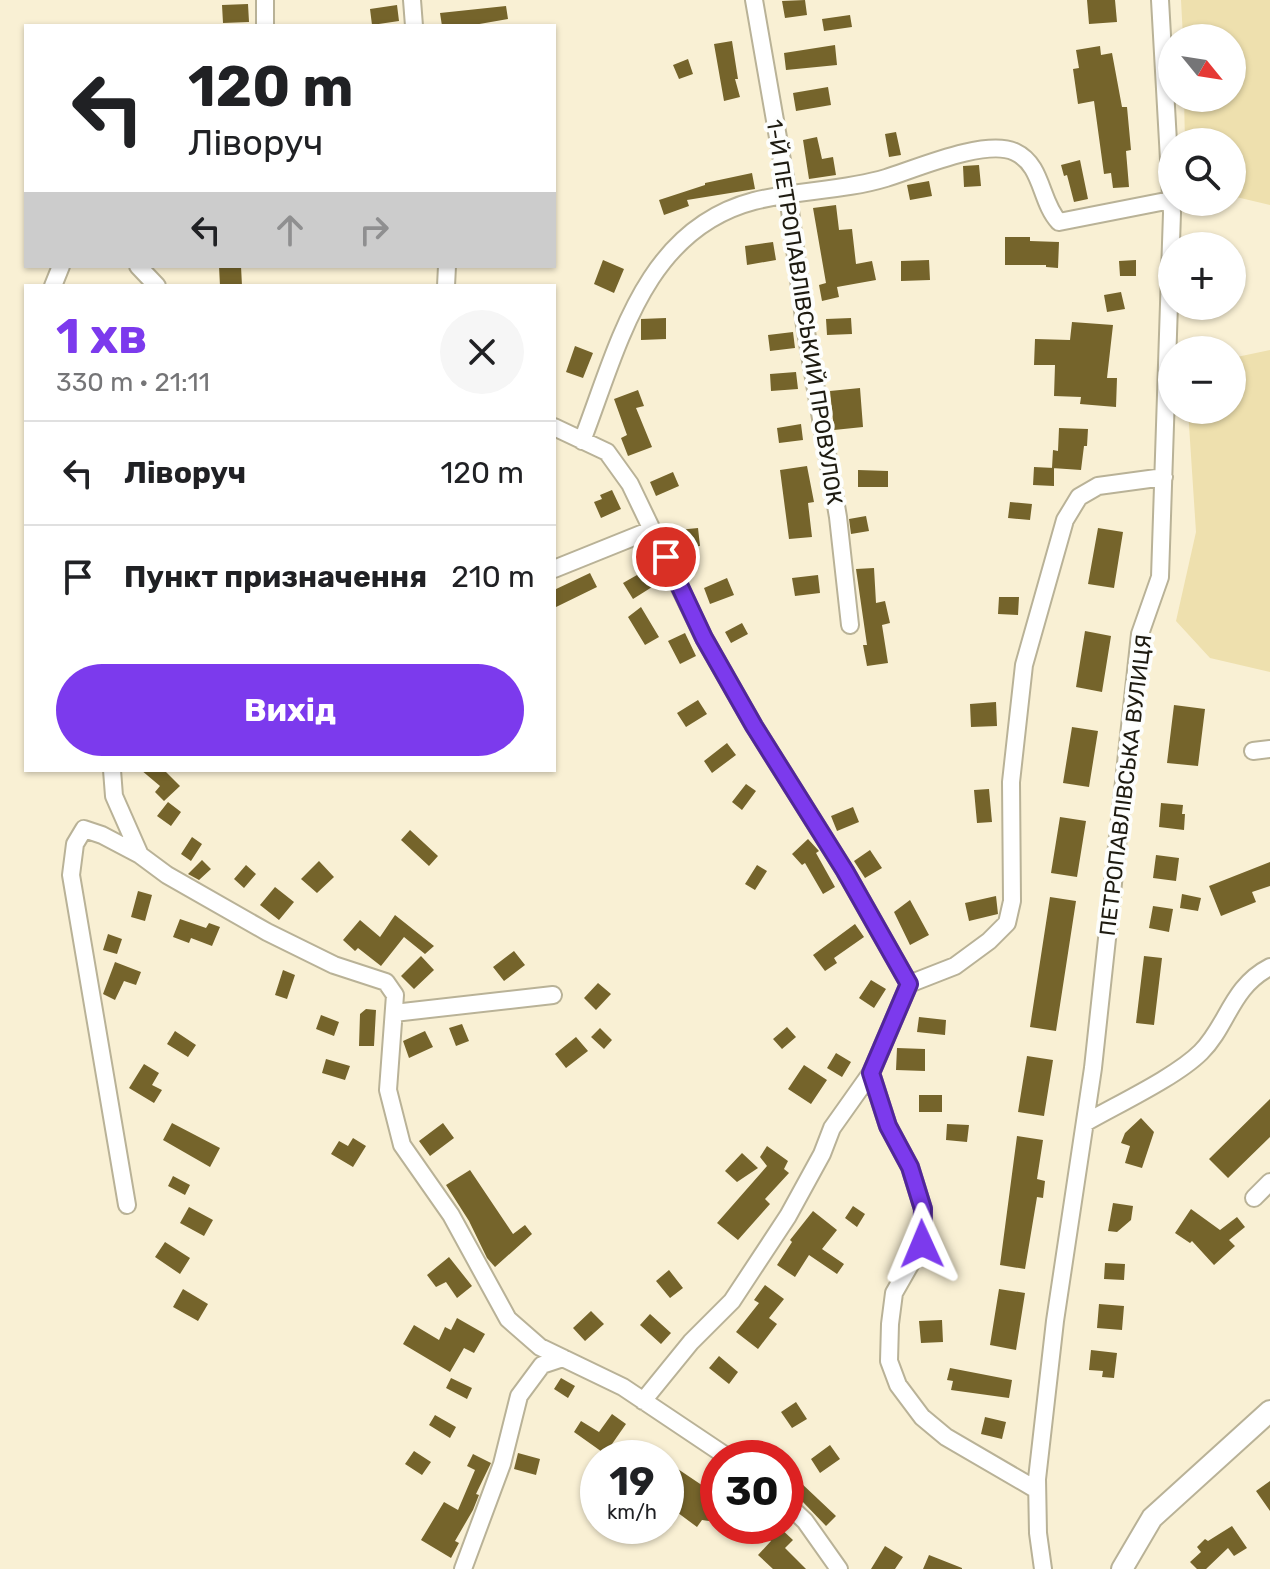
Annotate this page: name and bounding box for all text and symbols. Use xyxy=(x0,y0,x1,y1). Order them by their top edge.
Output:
north arrow xyxy=(1158,24,1246,112)
map controls xyxy=(1158,24,1246,424)
text: 120 m xyxy=(188,54,354,120)
icon: left xyxy=(56,56,160,160)
street label: 1-Й ПЕТРОПАВЛІВСЬКИЙ ПРОВУЛОК xyxy=(761,117,848,507)
text: Ліворуч xyxy=(188,121,323,164)
button: search xyxy=(1158,128,1246,216)
icon: left xyxy=(184,208,228,252)
icon: ahead xyxy=(268,208,312,252)
icon: right xyxy=(352,208,396,252)
button: + xyxy=(1158,232,1246,320)
text: 1 хв xyxy=(56,308,147,365)
button: close xyxy=(440,310,524,394)
button: − xyxy=(1158,336,1246,424)
text: 330 m · 21:11 xyxy=(56,367,210,398)
icon: left xyxy=(56,451,100,495)
text: Ліворуч xyxy=(124,455,246,491)
text: 120 m xyxy=(440,455,524,491)
pin xyxy=(632,523,700,591)
icon: arrive xyxy=(644,535,688,579)
icon: arrive xyxy=(56,555,100,599)
text: Пункт призначення xyxy=(124,559,427,595)
text: 210 m xyxy=(451,559,535,595)
street label: ПЕТРОПАВЛІВСЬКА ВУЛИЦЯ xyxy=(1094,633,1157,937)
button: Вихід xyxy=(56,664,524,756)
position arrow xyxy=(880,1202,964,1286)
speed limit sign: 30 xyxy=(700,1440,804,1544)
text: 19 xyxy=(609,1458,655,1505)
text: km/h xyxy=(607,1500,657,1524)

